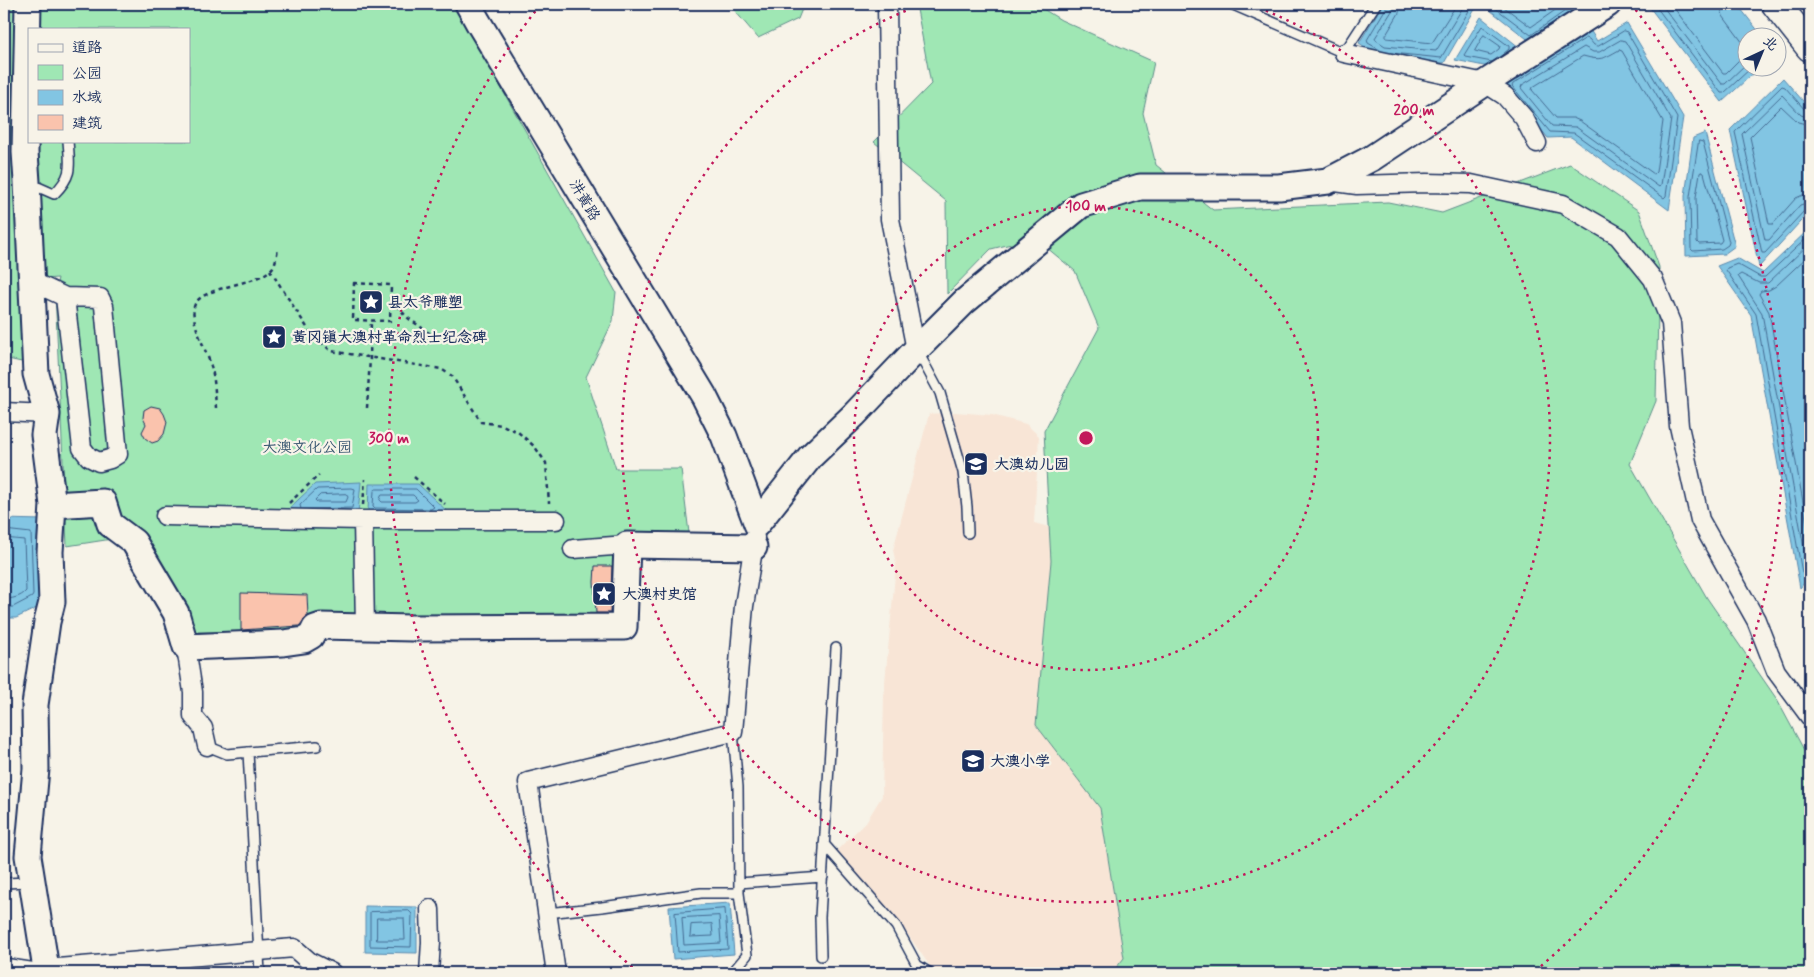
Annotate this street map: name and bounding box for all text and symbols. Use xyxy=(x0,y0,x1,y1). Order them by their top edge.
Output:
legend xyxy=(28,28,190,142)
north arrow xyxy=(1736,28,1786,78)
text: 北 xyxy=(1759,32,1782,55)
text: 道路 xyxy=(72,38,102,58)
text: 公园 xyxy=(72,64,102,84)
text: 水域 xyxy=(72,88,102,108)
text: 200 m xyxy=(1394,101,1435,121)
text: 建筑 xyxy=(72,114,102,134)
street label: 汫黄路 xyxy=(564,176,604,225)
text: 100 m xyxy=(1066,197,1106,217)
place icon: 县太爷雕塑 xyxy=(358,289,384,315)
place label: 县太爷雕塑 xyxy=(388,293,463,313)
place icon: 黄冈镇大澳村革命烈士纪念碑 xyxy=(261,324,287,350)
place label: 黄冈镇大澳村革命烈士纪念碑 xyxy=(292,328,487,348)
text: 300 m xyxy=(369,429,409,449)
centre of rings xyxy=(1077,429,1095,447)
park label: 大澳文化公园 xyxy=(262,438,352,458)
school or university icon: 大澳幼儿园 xyxy=(963,451,989,477)
place label: 大澳幼儿园 xyxy=(994,455,1069,475)
place icon: 大澳村史馆 xyxy=(591,581,617,607)
place label: 大澳村史馆 xyxy=(622,585,697,605)
school or university icon: 大澳小学 xyxy=(960,748,986,774)
place label: 大澳小学 xyxy=(990,752,1050,772)

